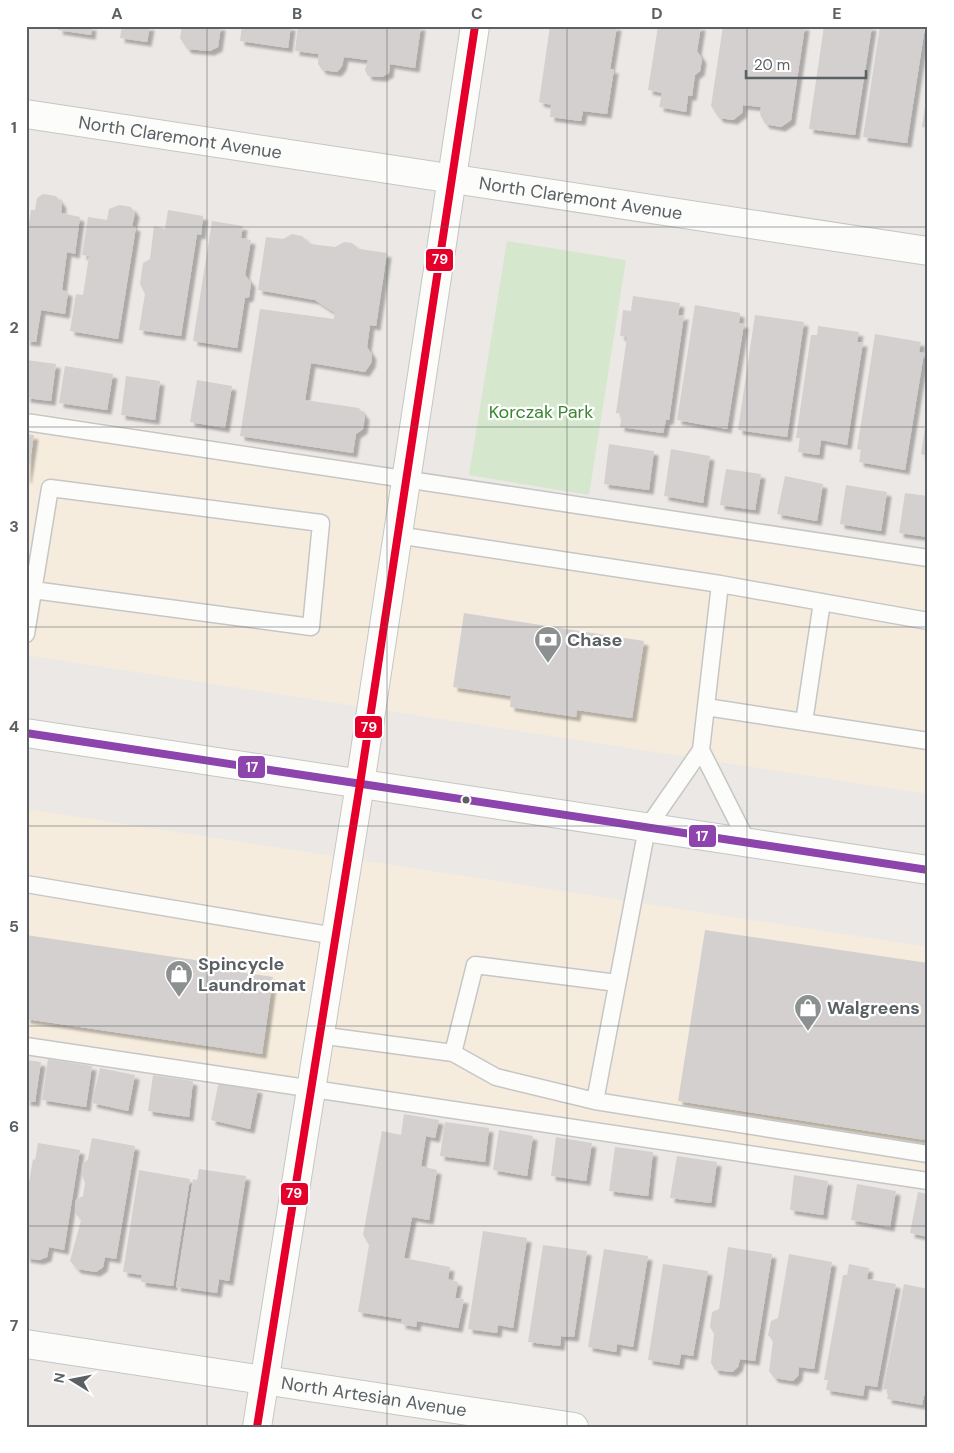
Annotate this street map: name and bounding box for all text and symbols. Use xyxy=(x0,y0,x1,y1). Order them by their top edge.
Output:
text: A xyxy=(111,3,123,24)
text: B xyxy=(292,3,302,24)
text: C xyxy=(471,3,483,24)
text: D xyxy=(651,3,663,24)
text: E xyxy=(832,3,842,24)
scale bar xyxy=(746,48,866,80)
text: 20 m xyxy=(754,55,790,75)
street label: North Claremont Avenue xyxy=(77,110,284,165)
text: 1 xyxy=(11,117,17,138)
street label: North Claremont Avenue xyxy=(477,171,684,226)
line badge: 79 xyxy=(425,248,454,272)
text: 79 xyxy=(432,250,448,268)
text: 2 xyxy=(9,317,19,338)
park label: Korczak Park xyxy=(489,400,593,424)
text: 3 xyxy=(9,516,19,537)
bank icon: Chase xyxy=(533,625,563,664)
place label: Chase xyxy=(567,628,623,652)
line badge: 79 xyxy=(354,715,383,739)
text: 4 xyxy=(9,716,19,737)
text: 79 xyxy=(361,718,377,736)
line badge: 17 xyxy=(237,755,266,779)
text: 17 xyxy=(246,758,259,776)
unlabelled marker xyxy=(461,795,471,805)
line badge: 17 xyxy=(688,824,717,848)
text: 17 xyxy=(696,827,709,845)
text: 5 xyxy=(9,916,19,937)
place label: Spincycle Laundromat xyxy=(198,952,306,997)
shop icon: Spincycle Laundromat xyxy=(164,959,194,998)
shop icon: Walgreens xyxy=(793,993,823,1032)
place label: Walgreens xyxy=(827,996,920,1020)
text: 6 xyxy=(9,1116,19,1137)
line badge: 79 xyxy=(280,1182,309,1206)
text: 79 xyxy=(286,1184,302,1202)
text: 7 xyxy=(10,1315,19,1336)
north arrow xyxy=(48,1356,98,1406)
text: N xyxy=(49,1371,69,1384)
street label: North Artesian Avenue xyxy=(280,1371,468,1423)

